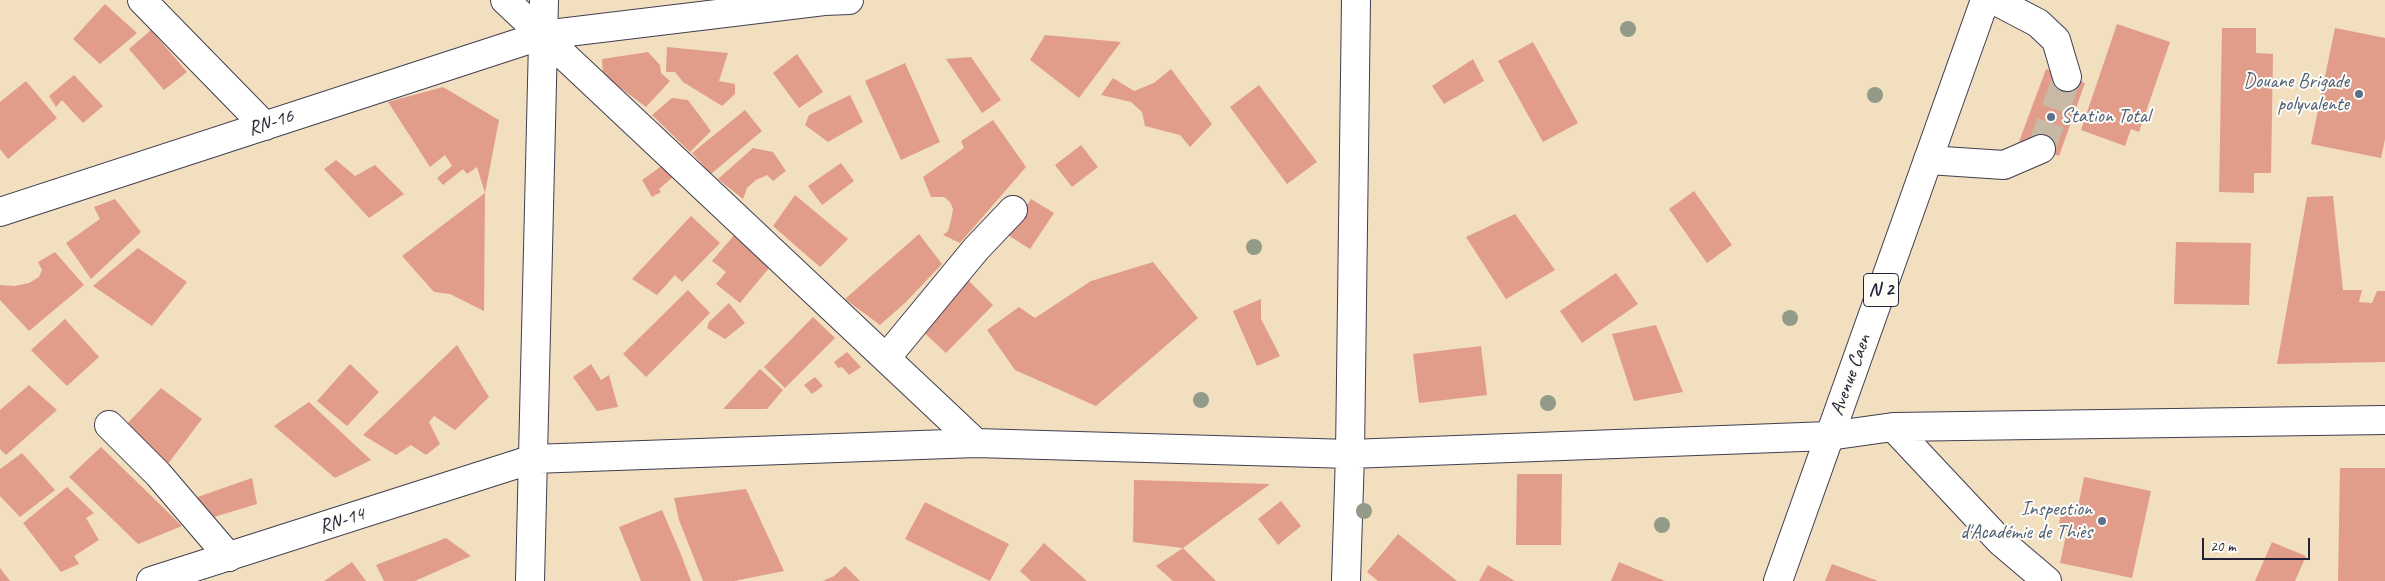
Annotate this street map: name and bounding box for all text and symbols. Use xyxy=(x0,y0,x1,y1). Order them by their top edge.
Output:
place label: Douane Brigade polyvalente xyxy=(2243,70,2349,117)
marker: Douane Brigade polyvalente xyxy=(2353,88,2365,100)
street label: RN-16 xyxy=(245,104,297,142)
place label: Station Total xyxy=(2061,105,2150,129)
marker: Station Total xyxy=(2045,111,2057,123)
road number: N 2 xyxy=(1864,274,1898,306)
street label: Avenue Caen xyxy=(1825,331,1877,419)
place label: Inspection d'Académie de Thiès xyxy=(1960,498,2092,545)
street label: RN-14 xyxy=(316,502,368,540)
marker: Inspection d'Académie de Thiès xyxy=(2096,515,2108,527)
scale bar xyxy=(2205,528,2312,560)
text: 20 m xyxy=(2210,537,2236,556)

